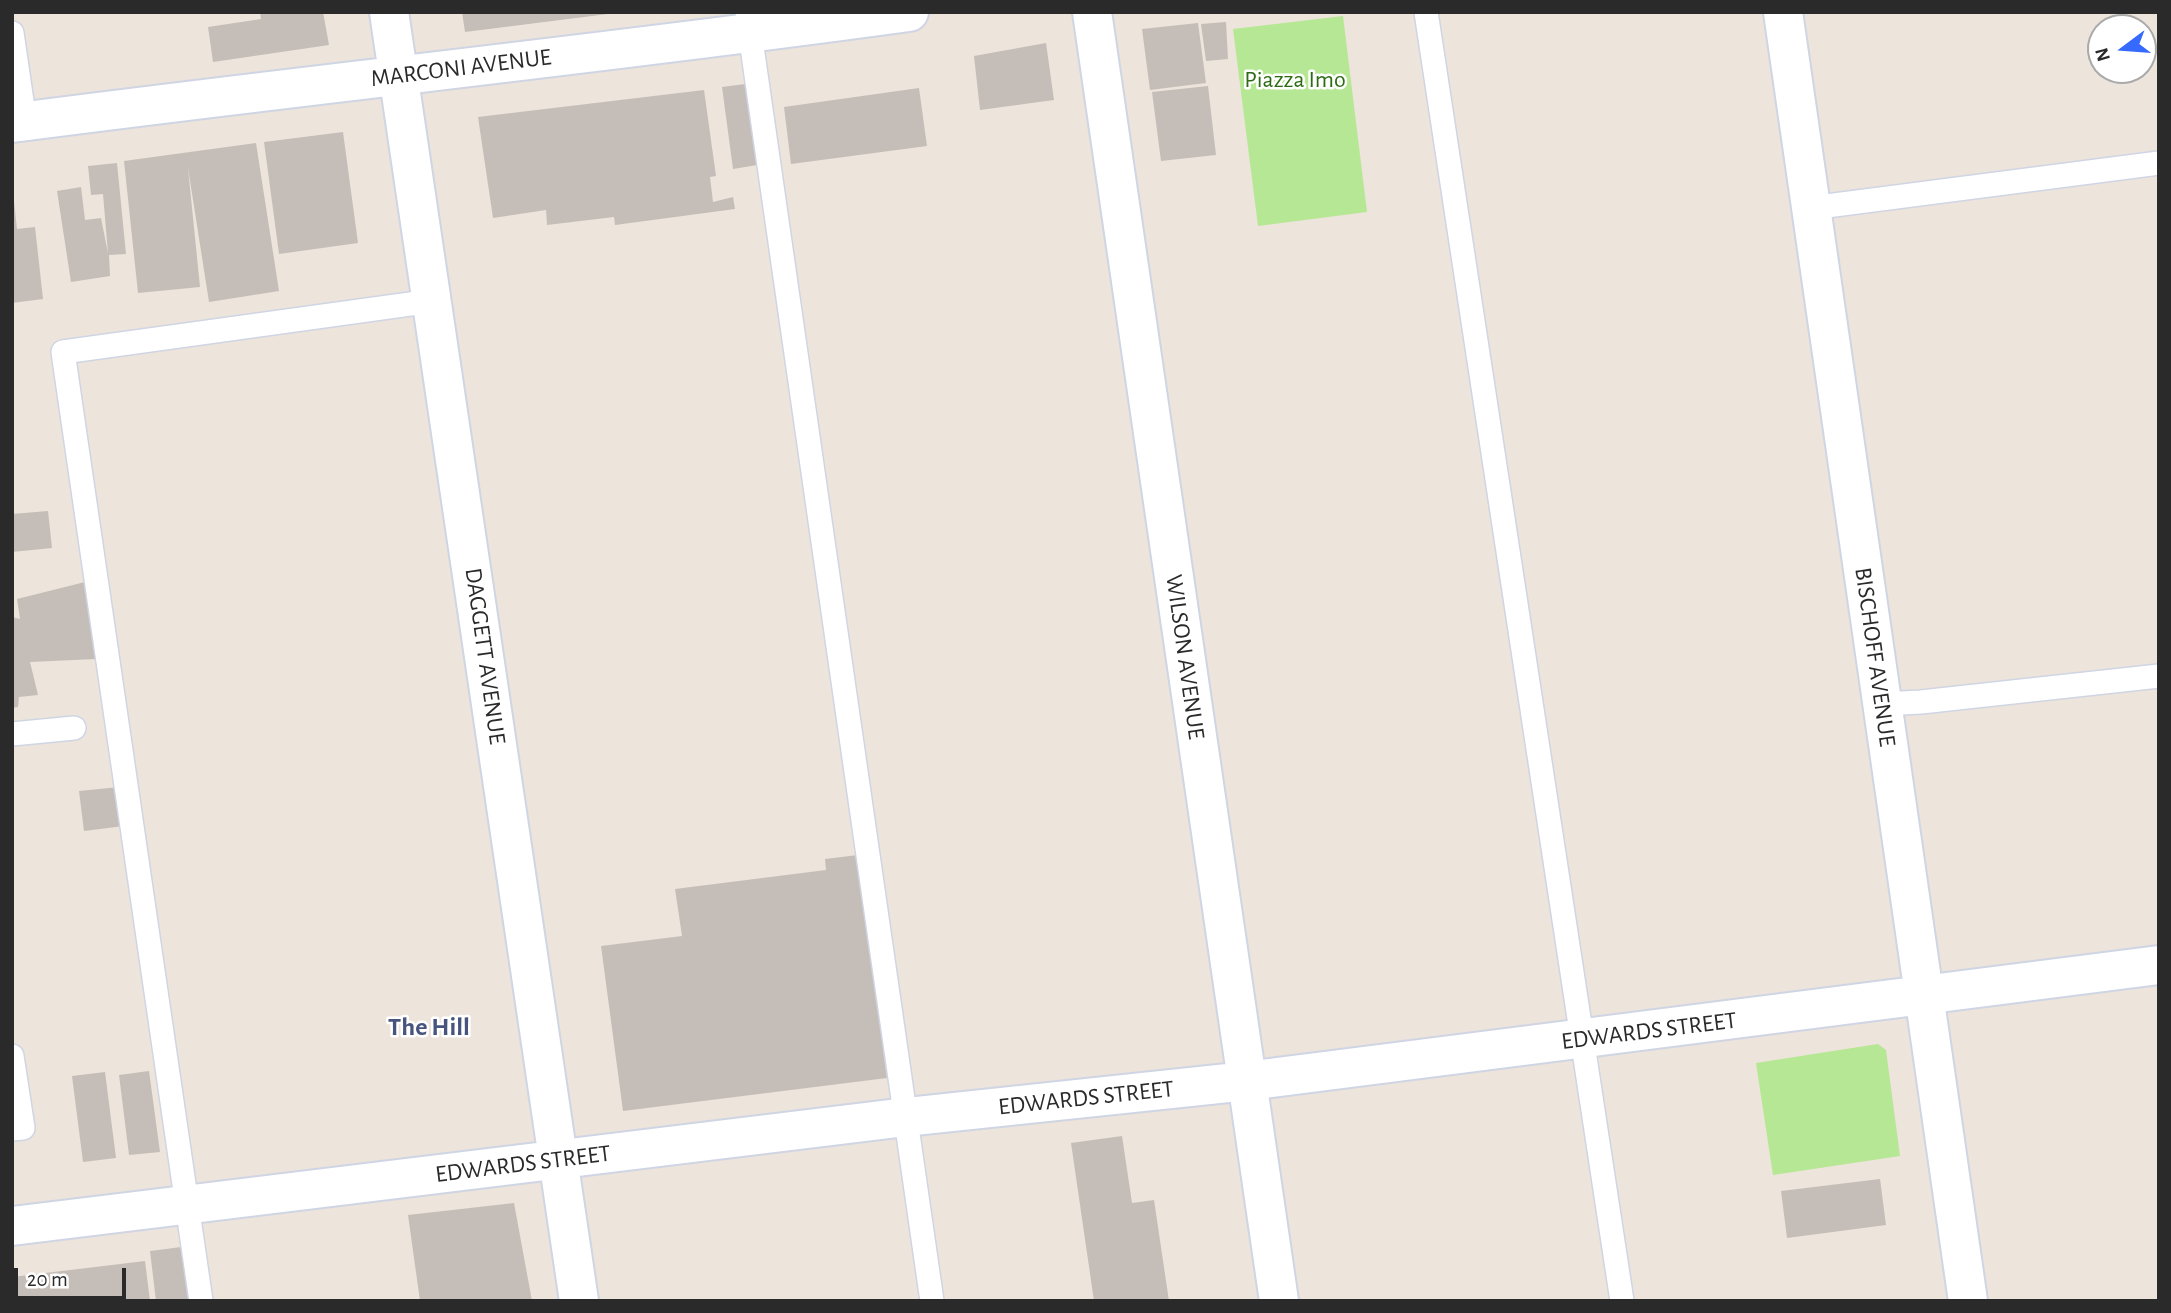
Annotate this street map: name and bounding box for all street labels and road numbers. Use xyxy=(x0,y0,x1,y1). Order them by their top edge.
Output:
street label: MARCONI AVENUE xyxy=(369,43,553,93)
street label: DAGGETT AVENUE xyxy=(458,566,512,746)
street label: BISCHOFF AVENUE xyxy=(1848,566,1902,748)
street label: WILSON AVENUE xyxy=(1159,573,1211,741)
street label: EDWARDS STREET xyxy=(1560,1006,1738,1056)
street label: EDWARDS STREET xyxy=(997,1074,1175,1122)
street label: EDWARDS STREET xyxy=(434,1139,612,1189)

